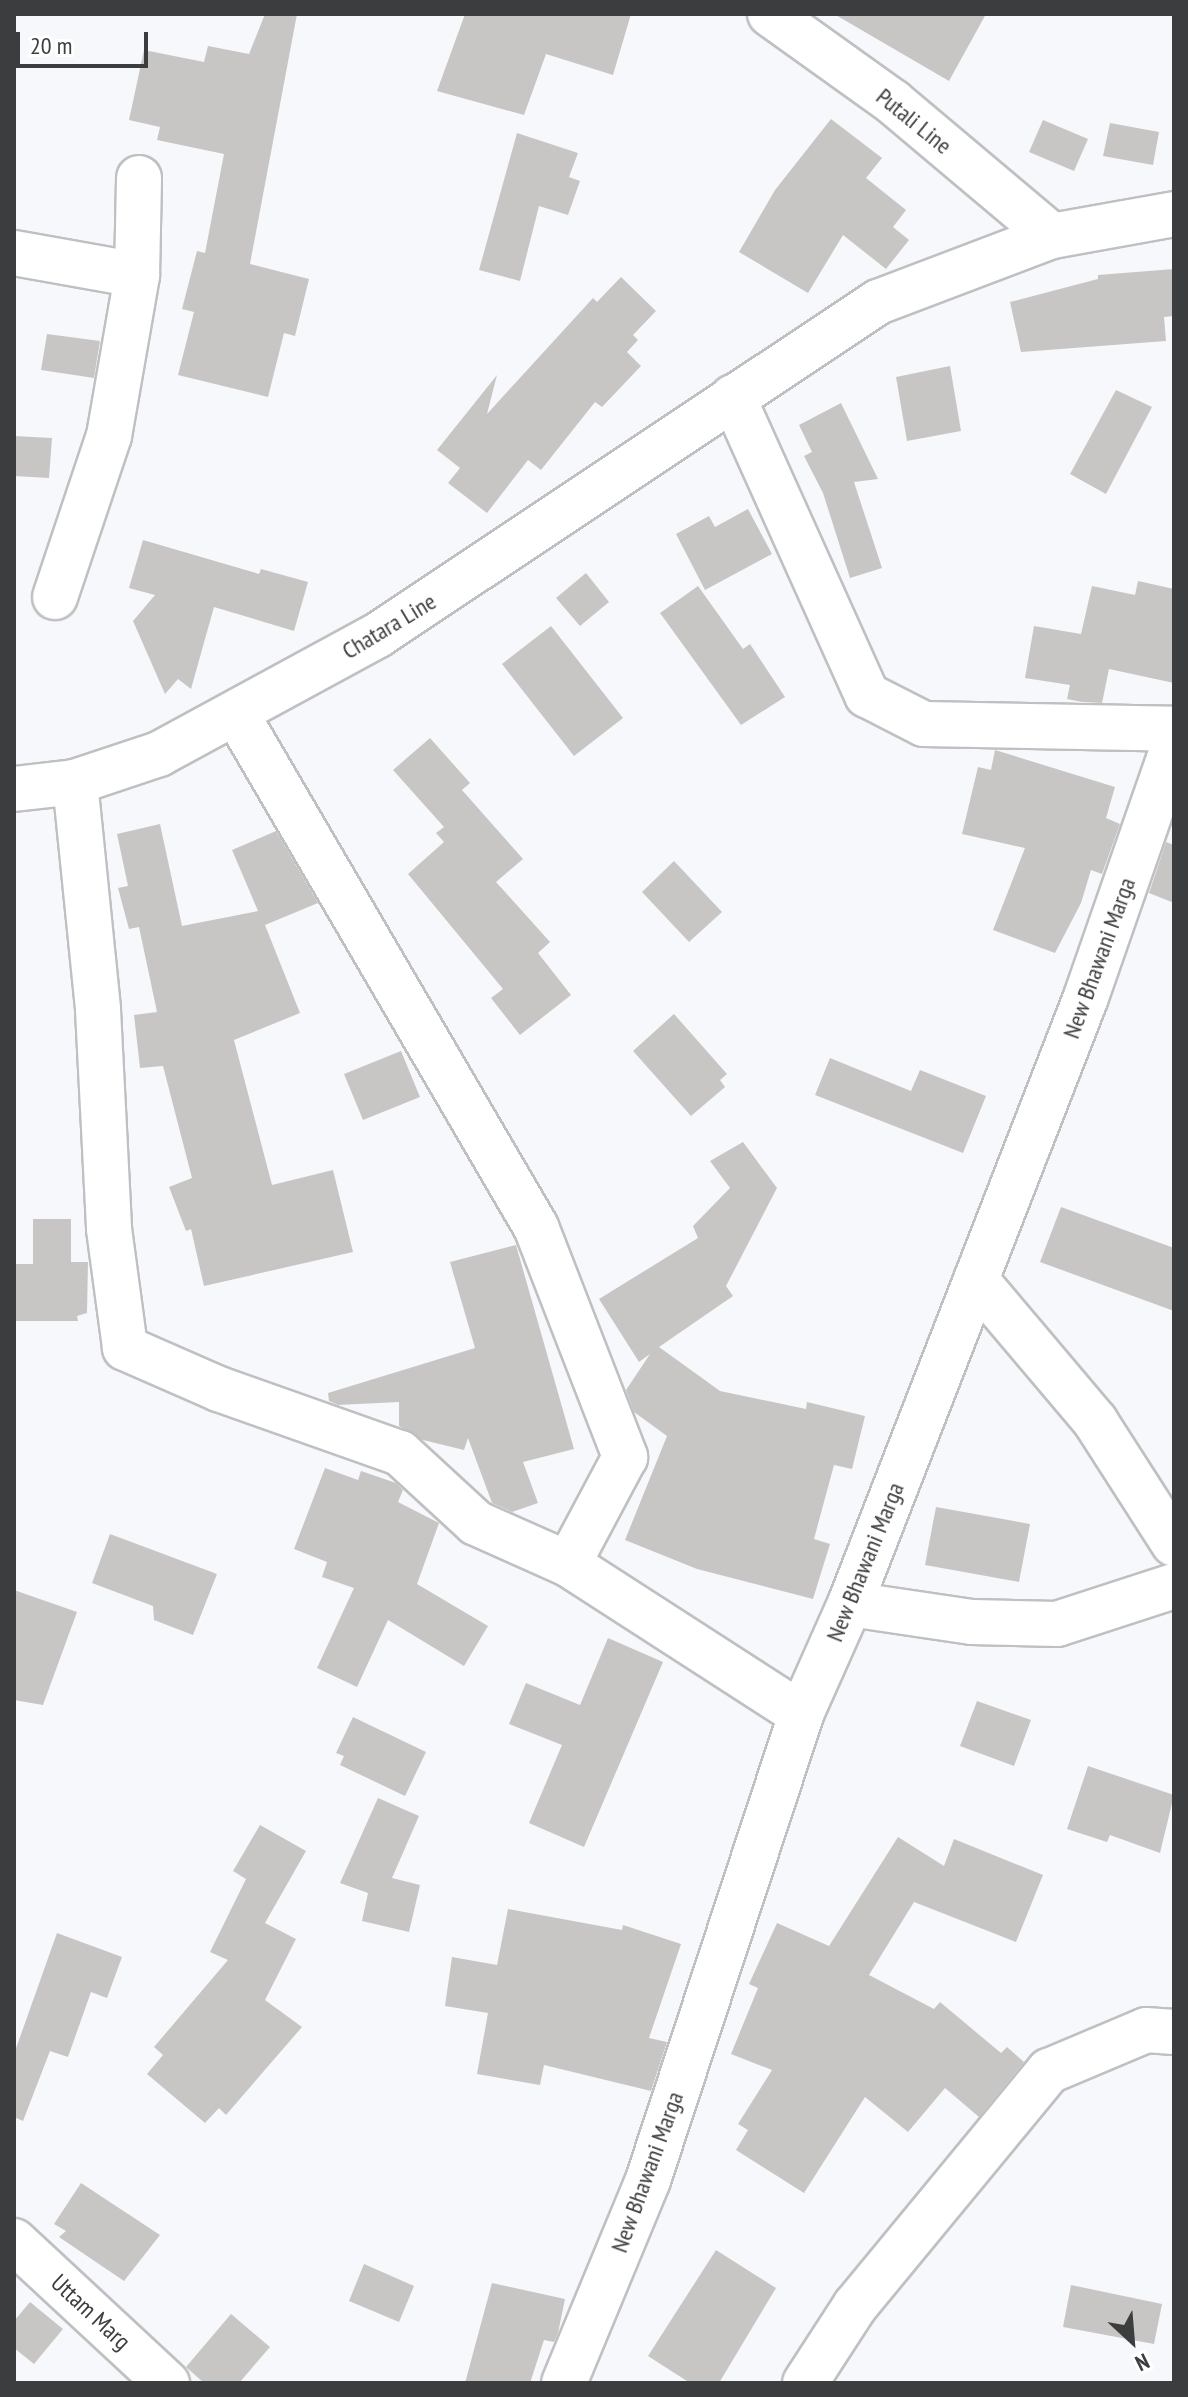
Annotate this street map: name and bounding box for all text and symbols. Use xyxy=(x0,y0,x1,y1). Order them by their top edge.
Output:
scale bar xyxy=(20,16,152,66)
text: 20 m xyxy=(30,30,72,61)
street label: Putali Line xyxy=(871,82,957,160)
street label: Chatara Line xyxy=(337,587,441,665)
street label: New Bhawani Marga xyxy=(1057,873,1141,1043)
street label: New Bhawani Marga xyxy=(820,1478,910,1646)
street label: New Bhawani Marga xyxy=(605,2087,689,2257)
street label: Uttam Marg xyxy=(45,2268,137,2356)
north arrow xyxy=(1092,2301,1172,2381)
text: N xyxy=(1131,2347,1154,2378)

